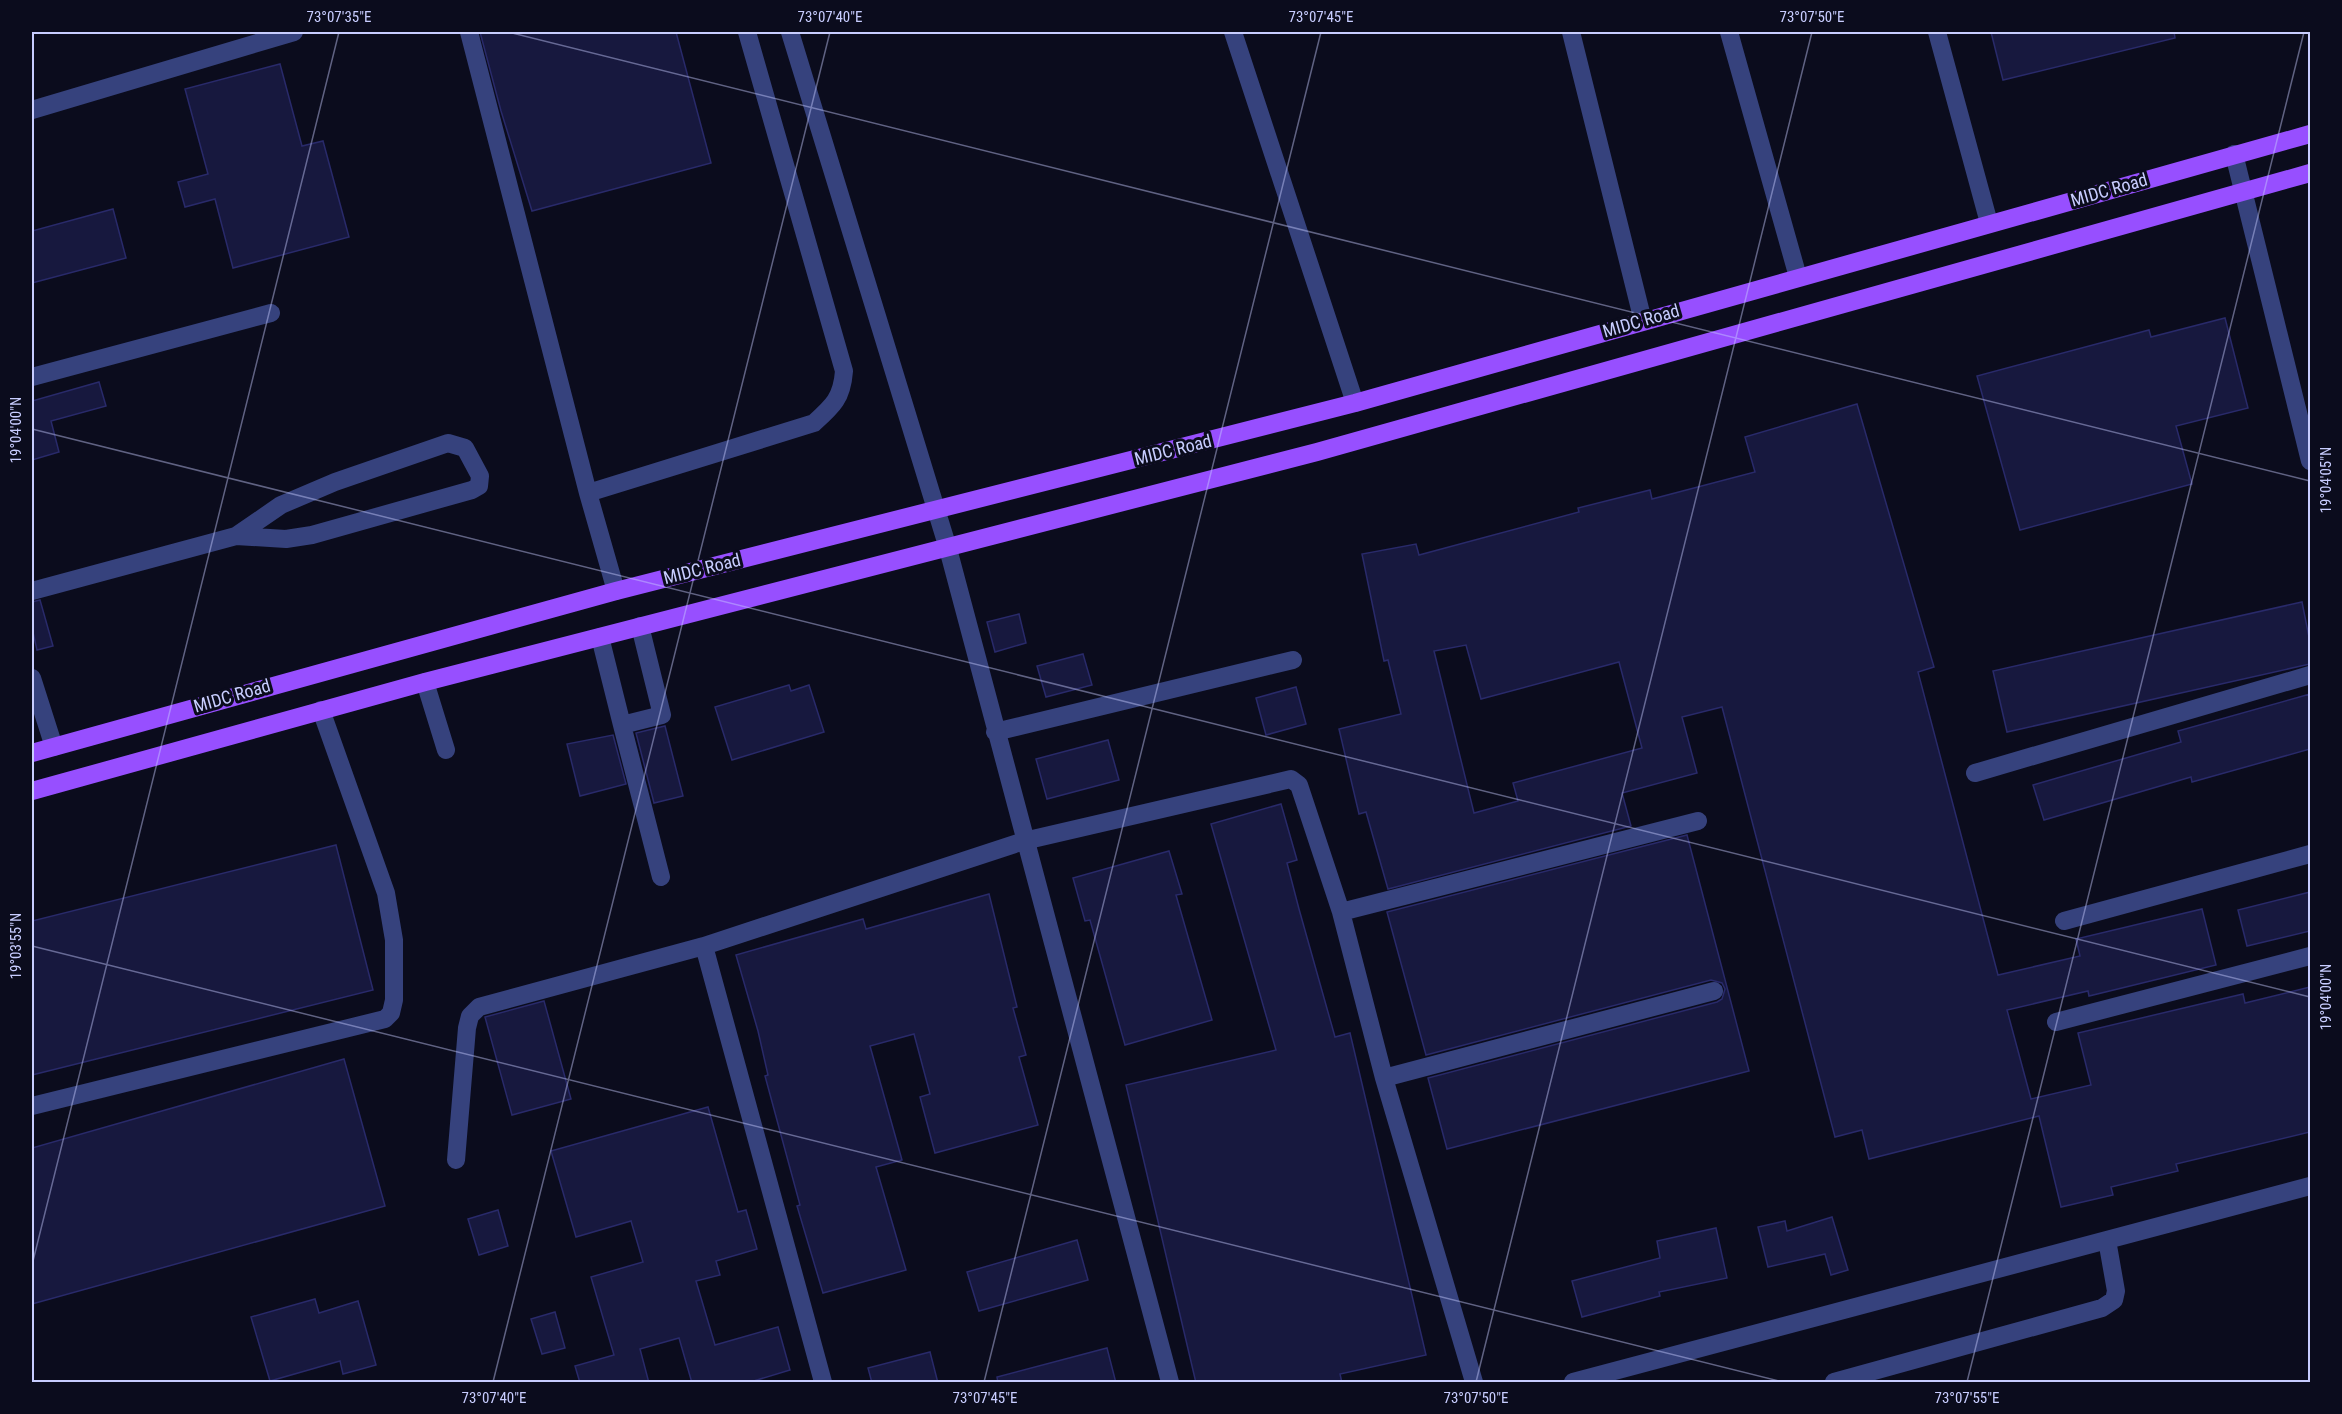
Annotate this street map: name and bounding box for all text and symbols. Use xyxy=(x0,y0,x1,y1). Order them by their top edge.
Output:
text: 73°07'35"E xyxy=(307,8,371,26)
text: 73°07'40"E xyxy=(798,8,862,26)
text: 73°07'45"E xyxy=(1289,8,1353,26)
text: 73°07'50"E xyxy=(1780,8,1844,26)
street label: MIDC Road xyxy=(2068,169,2150,210)
street label: MIDC Road xyxy=(1600,300,1682,341)
text: 19°04'00"N xyxy=(7,397,25,463)
street label: MIDC Road xyxy=(1132,430,1214,469)
text: 19°04'05"N xyxy=(2317,447,2335,513)
street label: MIDC Road xyxy=(661,549,743,588)
street label: MIDC Road xyxy=(191,675,273,716)
text: 19°03'55"N xyxy=(7,913,25,979)
text: 19°04'00"N xyxy=(2317,964,2335,1030)
text: 73°07'40"E xyxy=(462,1389,526,1407)
text: 73°07'45"E xyxy=(953,1389,1017,1407)
text: 73°07'50"E xyxy=(1444,1389,1508,1407)
text: 73°07'55"E xyxy=(1935,1389,1999,1407)

